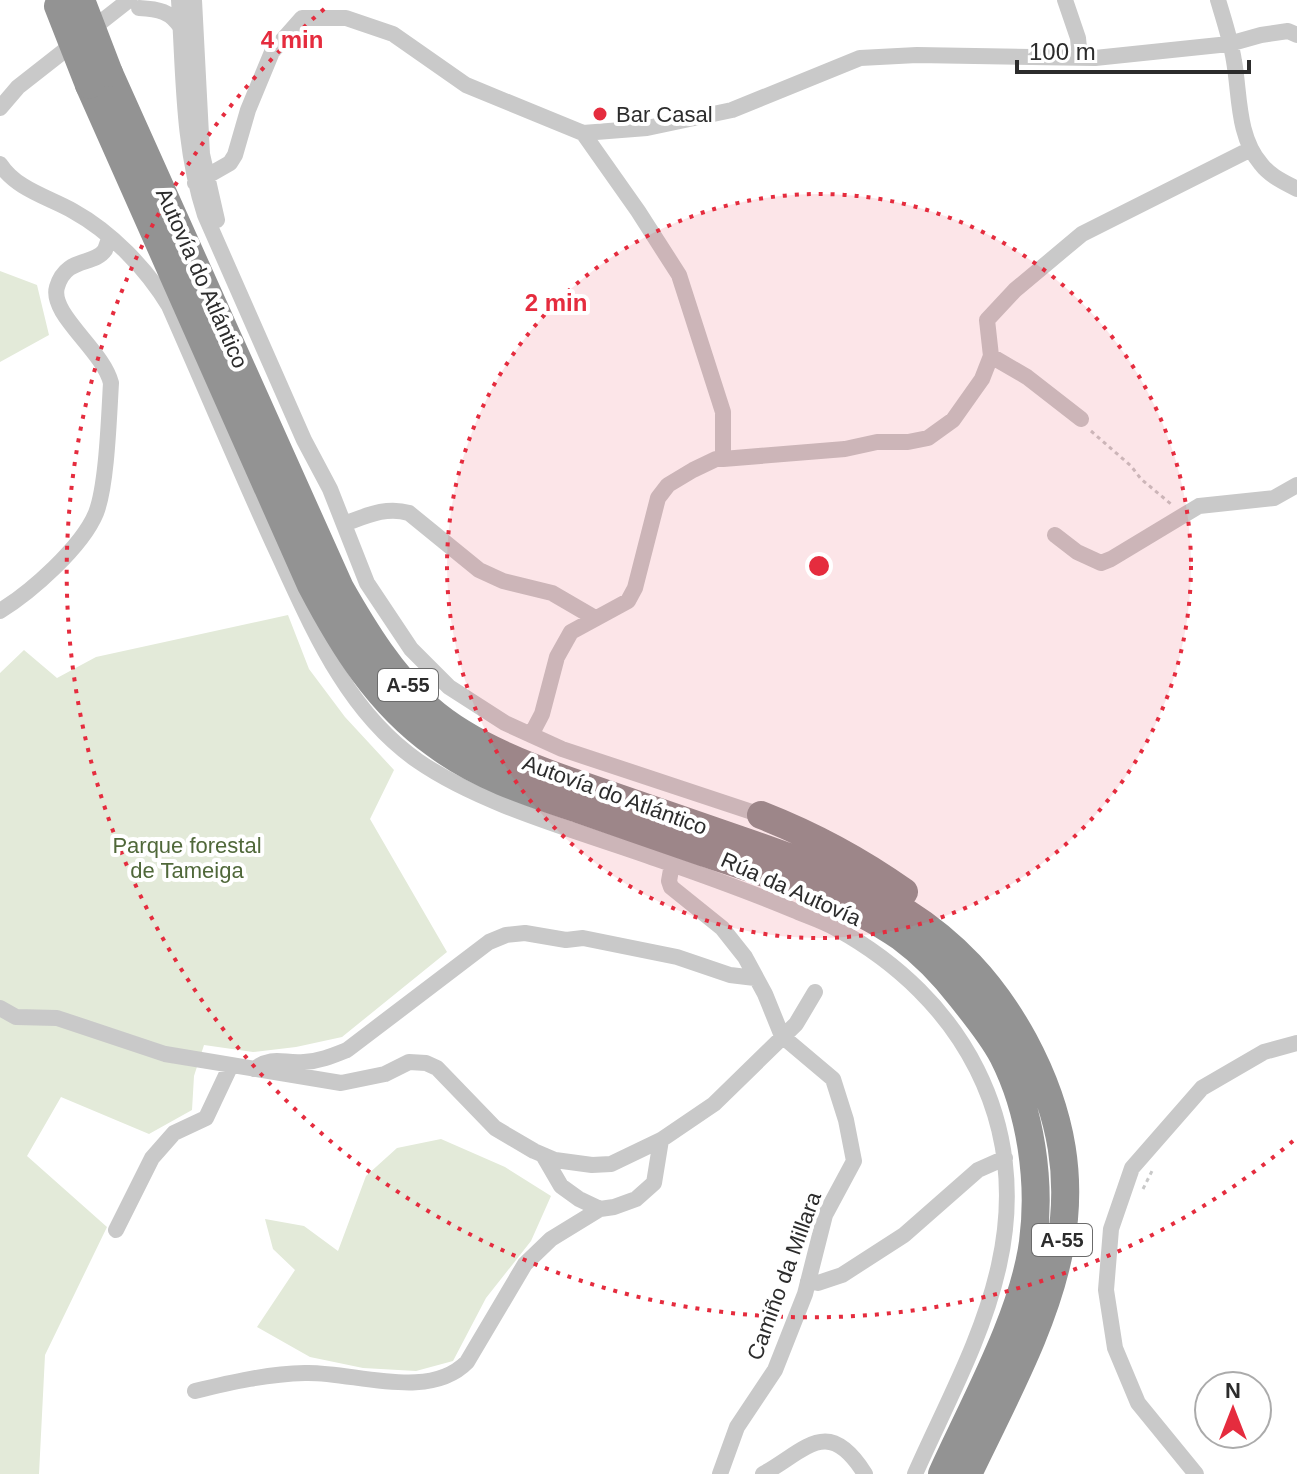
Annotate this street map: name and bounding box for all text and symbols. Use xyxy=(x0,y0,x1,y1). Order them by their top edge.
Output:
scale bar xyxy=(1017,24,1249,74)
text: 4 min xyxy=(261,26,323,53)
text: 100 m xyxy=(1029,38,1096,65)
place label: Bar Casal xyxy=(616,102,713,127)
marker: Bar Casal xyxy=(591,105,609,123)
street label: Autovía do Atlántico xyxy=(151,184,253,372)
text: 2 min xyxy=(525,289,587,316)
centre of rings xyxy=(805,552,833,580)
road number: A-55 xyxy=(378,669,438,701)
street label: Autovía do Atlántico xyxy=(519,750,711,840)
park label: Parque forestal de Tameiga xyxy=(112,833,262,883)
street label: Rúa da Autovía xyxy=(717,847,865,931)
street label: Camiño da Millara xyxy=(742,1188,826,1364)
road number: A-55 xyxy=(1032,1224,1092,1256)
north arrow xyxy=(1193,1370,1273,1450)
text: N xyxy=(1225,1378,1241,1403)

